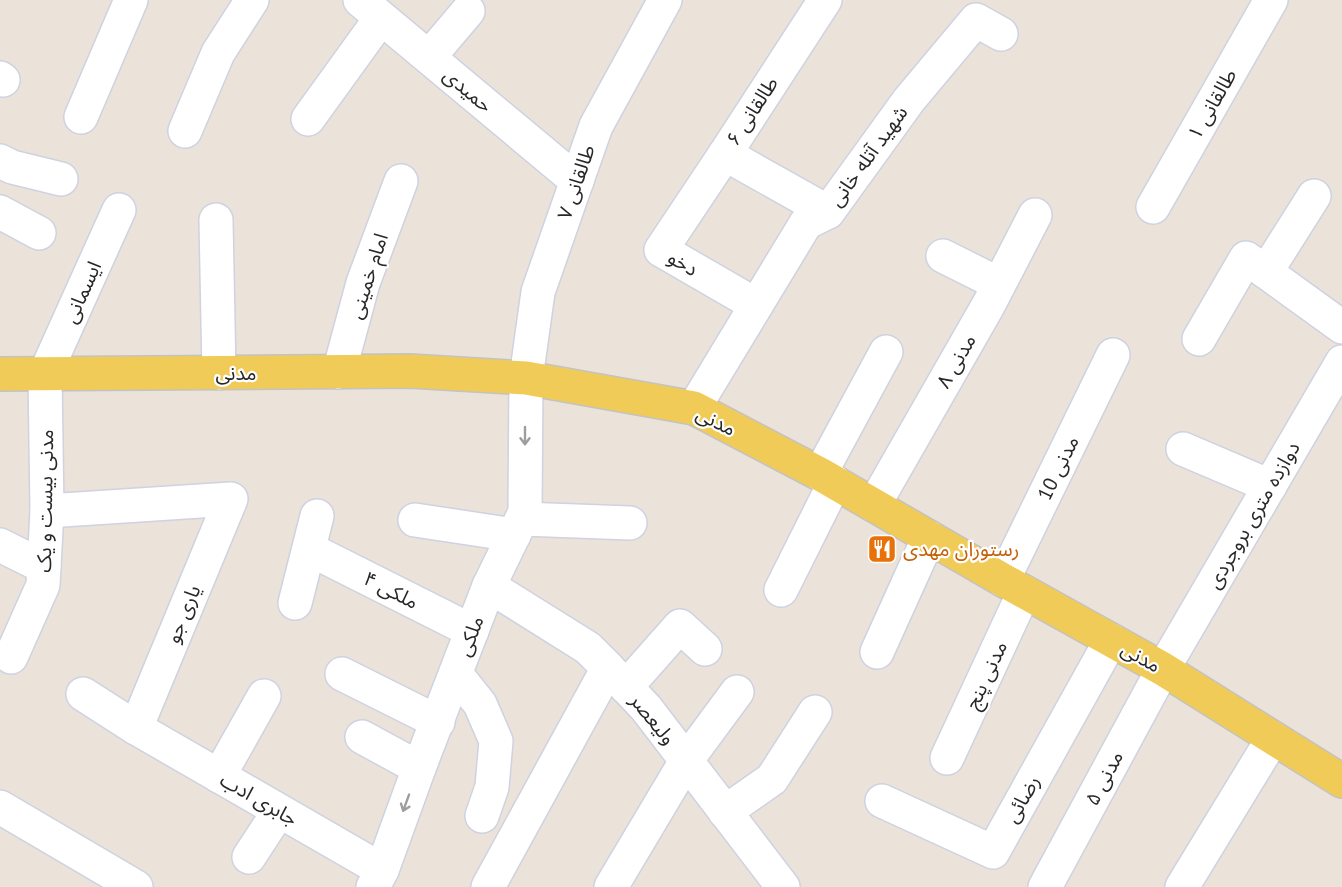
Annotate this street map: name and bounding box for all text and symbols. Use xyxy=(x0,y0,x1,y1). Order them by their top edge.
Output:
street label: حمیدی xyxy=(438,62,498,118)
street label: طالقانی ۱ xyxy=(1181,64,1243,144)
street label: طالقانی ۶ xyxy=(720,72,784,150)
street label: شهید آتله خانی xyxy=(823,100,913,212)
street label: طالقانی ۷ xyxy=(551,141,601,223)
street label: امام خمینی xyxy=(342,230,396,323)
street label: دخو xyxy=(663,244,703,282)
street label: ایسمانی xyxy=(57,257,107,327)
street label: مدنی ۸ xyxy=(930,329,982,393)
street label: مدنی xyxy=(215,360,257,386)
street label: مدنی xyxy=(692,400,740,442)
one-way arrow xyxy=(519,426,531,446)
street label: مدنی بیست و یک xyxy=(31,429,59,573)
street label: مدنی 10 xyxy=(1031,432,1085,504)
street label: دوازده متری بروجردی xyxy=(1200,437,1306,593)
restaurant icon: رستوران مهدی xyxy=(866,533,898,565)
place label: رستوران مهدی xyxy=(903,536,1019,562)
street label: ملکی ۴ xyxy=(359,565,423,615)
street label: یاری جو xyxy=(160,581,206,647)
street label: ملکی xyxy=(450,612,490,660)
street label: مدنی xyxy=(1117,636,1165,678)
street label: مدنی پنج xyxy=(959,637,1015,714)
street label: ولیعصر xyxy=(624,687,682,750)
street label: مدنی ۵ xyxy=(1079,746,1129,810)
street label: جابری ادب xyxy=(215,766,303,832)
street label: رضائی xyxy=(998,771,1046,827)
one-way arrow xyxy=(400,793,411,812)

